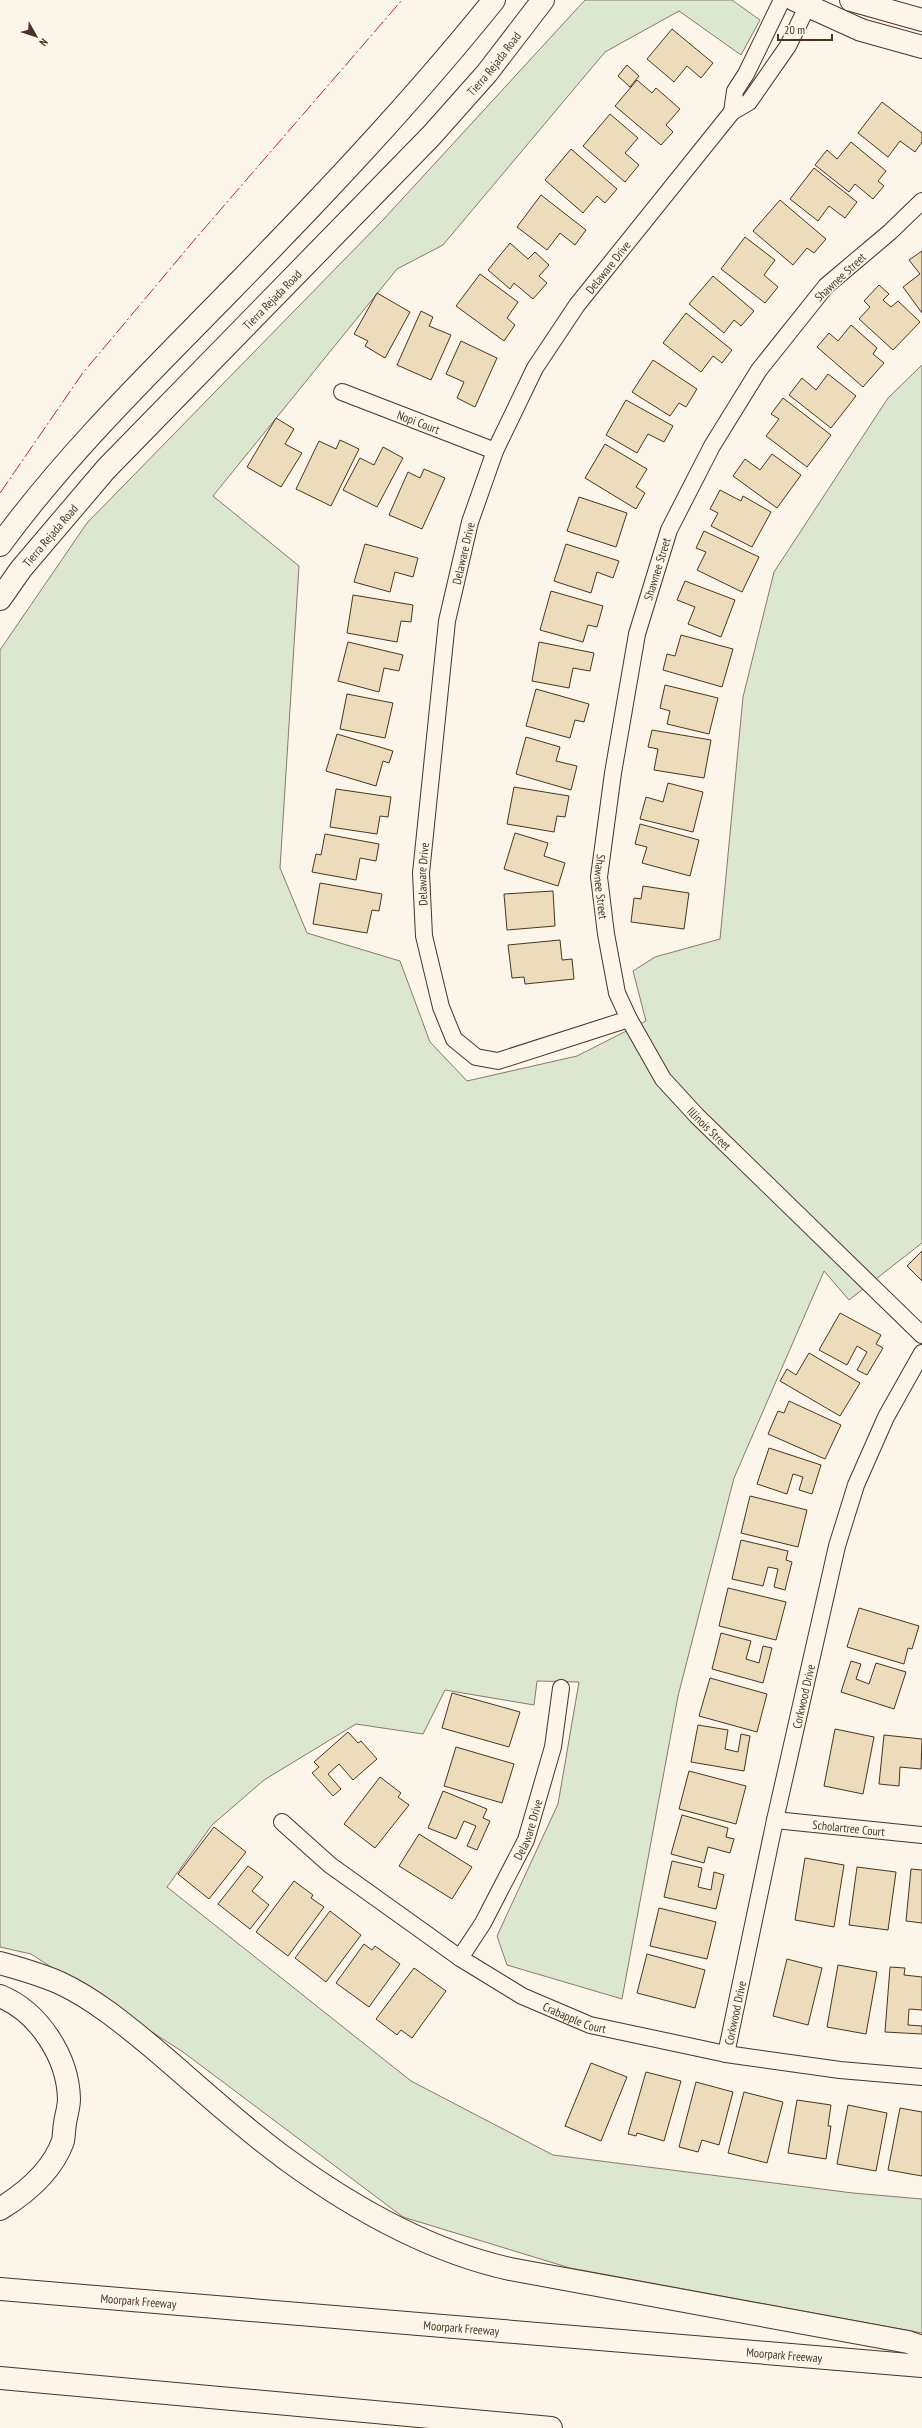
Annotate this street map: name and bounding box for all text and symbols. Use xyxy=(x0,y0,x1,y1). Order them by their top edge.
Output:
north arrow xyxy=(16,16,56,56)
scale bar xyxy=(778,16,832,42)
text: 20 m xyxy=(784,22,805,37)
street label: Tierra Rejada Road xyxy=(463,28,524,98)
text: N xyxy=(36,36,51,49)
street label: Delaware Drive xyxy=(582,237,633,296)
street label: Shawnee Street xyxy=(811,249,869,305)
street label: Tierra Rejada Road xyxy=(239,266,304,332)
street label: Nopi Court xyxy=(395,406,443,437)
street label: Tierra Rejada Road xyxy=(19,501,81,570)
street label: Delaware Drive xyxy=(448,520,477,586)
street label: Shawnee Street xyxy=(640,535,674,602)
street label: Delaware Drive xyxy=(413,842,432,906)
street label: Shawnee Street xyxy=(591,853,612,920)
street label: Illinois Street xyxy=(684,1103,735,1153)
street label: Corkwood Drive xyxy=(788,1663,818,1730)
street label: Delaware Drive xyxy=(510,1797,545,1862)
street label: Scholartree Court xyxy=(812,1816,886,1839)
street label: Corkwood Drive xyxy=(721,1979,749,2046)
street label: Crabapple Court xyxy=(541,1998,608,2036)
street label: Moorpark Freeway xyxy=(100,2290,178,2311)
street label: Moorpark Freeway xyxy=(423,2317,500,2338)
street label: Moorpark Freeway xyxy=(746,2344,823,2365)

